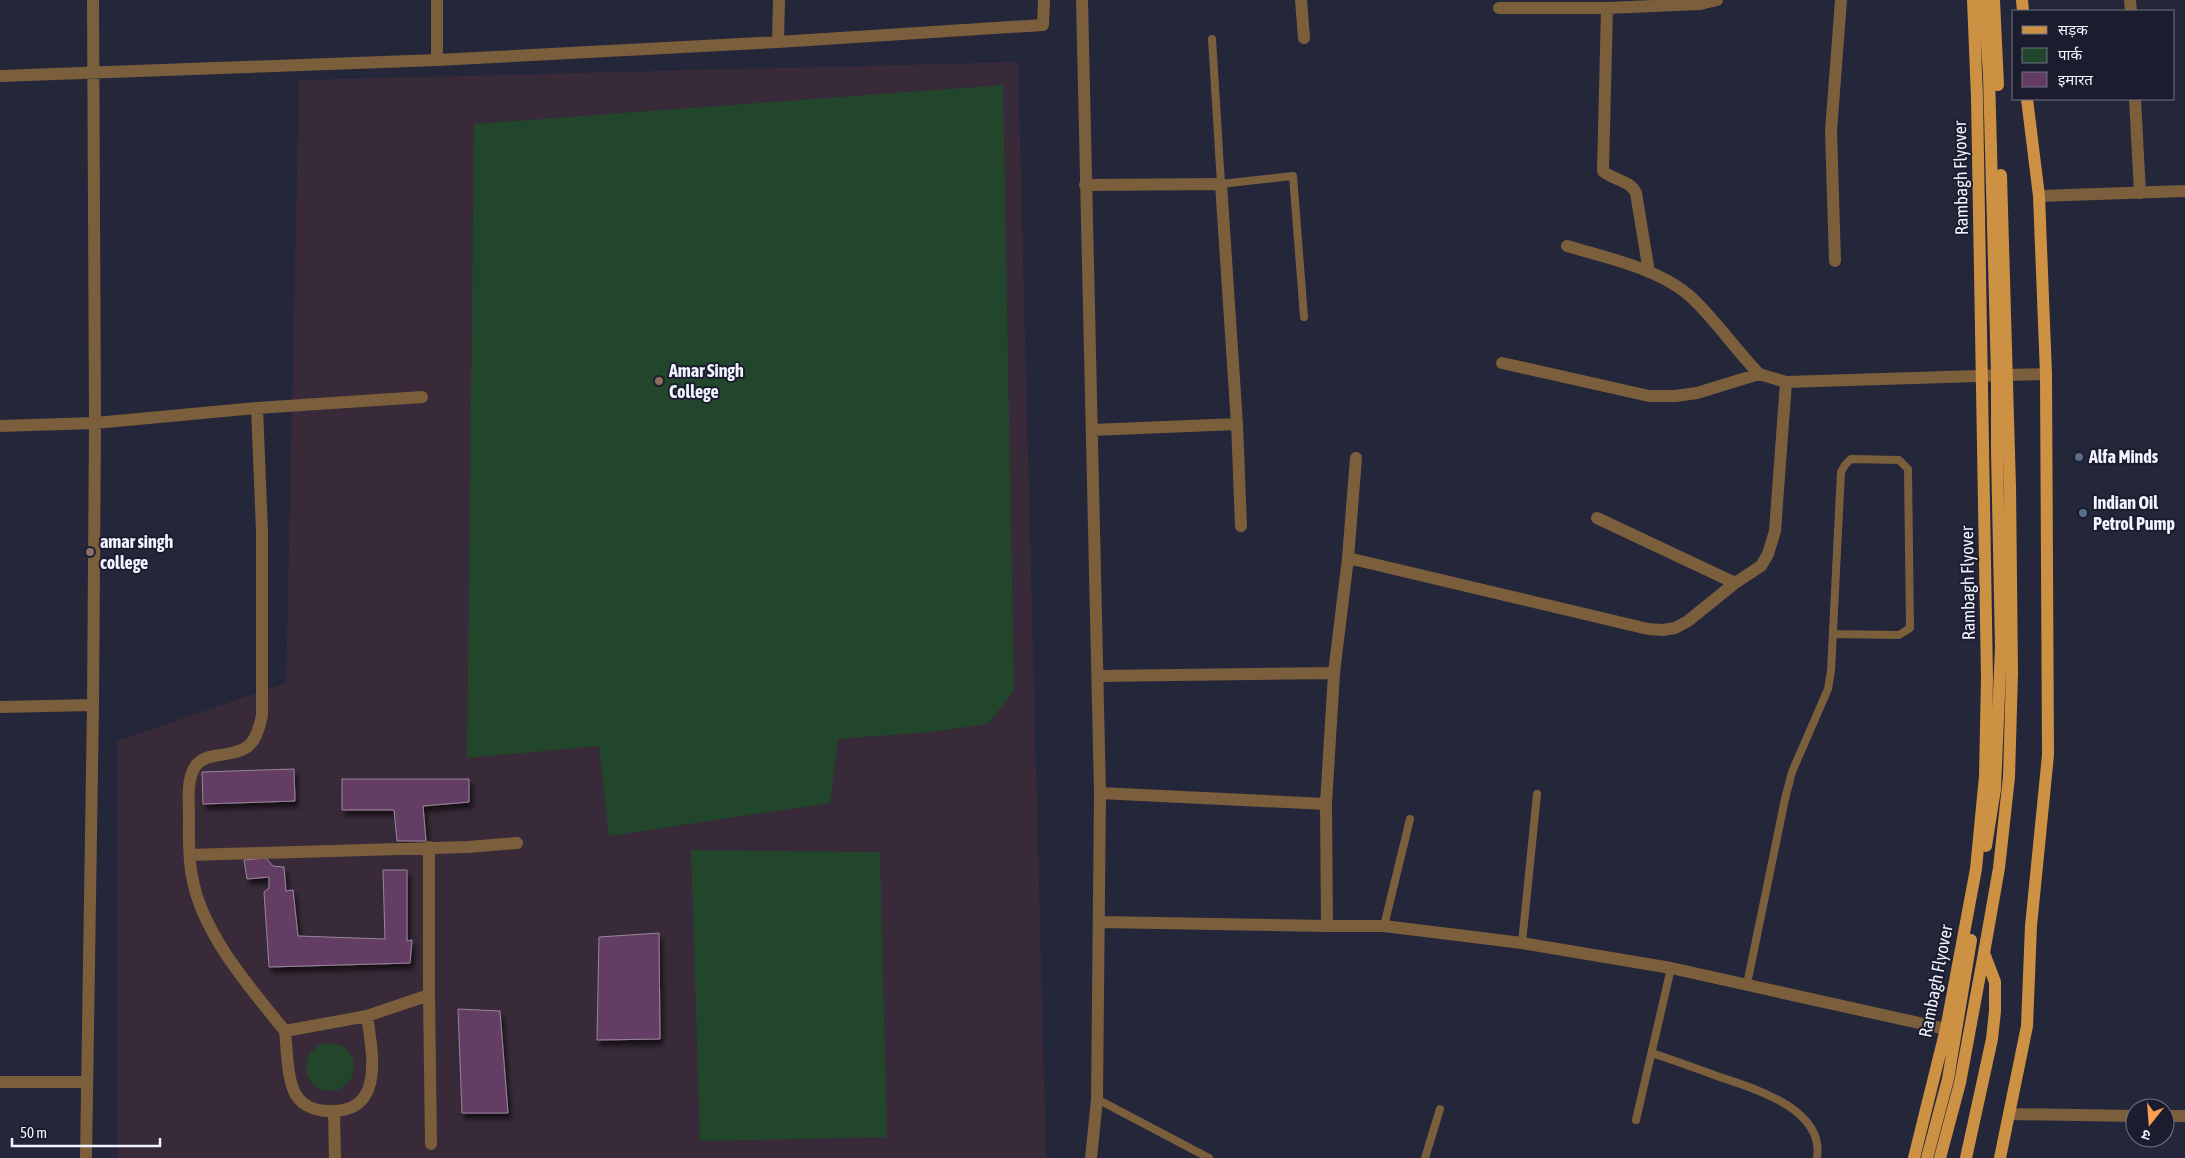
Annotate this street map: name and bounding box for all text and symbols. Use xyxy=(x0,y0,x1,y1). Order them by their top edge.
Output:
legend xyxy=(2012,10,2175,100)
text: सड़क xyxy=(2058,21,2088,38)
text: पार्क xyxy=(2058,46,2082,63)
text: इमारत xyxy=(2058,71,2093,88)
street label: Rambagh Flyover xyxy=(1949,120,1972,235)
place label: Amar Singh College xyxy=(668,360,744,402)
marker: Amar Singh College xyxy=(653,375,665,387)
place label: Alfa Minds xyxy=(2088,446,2159,467)
marker: Alfa Minds xyxy=(2073,451,2085,463)
place label: Indian Oil Petrol Pump xyxy=(2093,492,2175,534)
marker: Indian Oil Petrol Pump xyxy=(2077,507,2089,519)
street label: Rambagh Flyover xyxy=(1956,525,1979,640)
place label: amar singh college xyxy=(100,531,173,573)
marker: amar singh college xyxy=(84,546,96,558)
street label: Rambagh Flyover xyxy=(1914,922,1957,1039)
north arrow xyxy=(2125,1098,2175,1148)
scale bar xyxy=(12,1116,160,1148)
text: 50 m xyxy=(20,1124,47,1141)
text: उ xyxy=(2139,1126,2152,1144)

